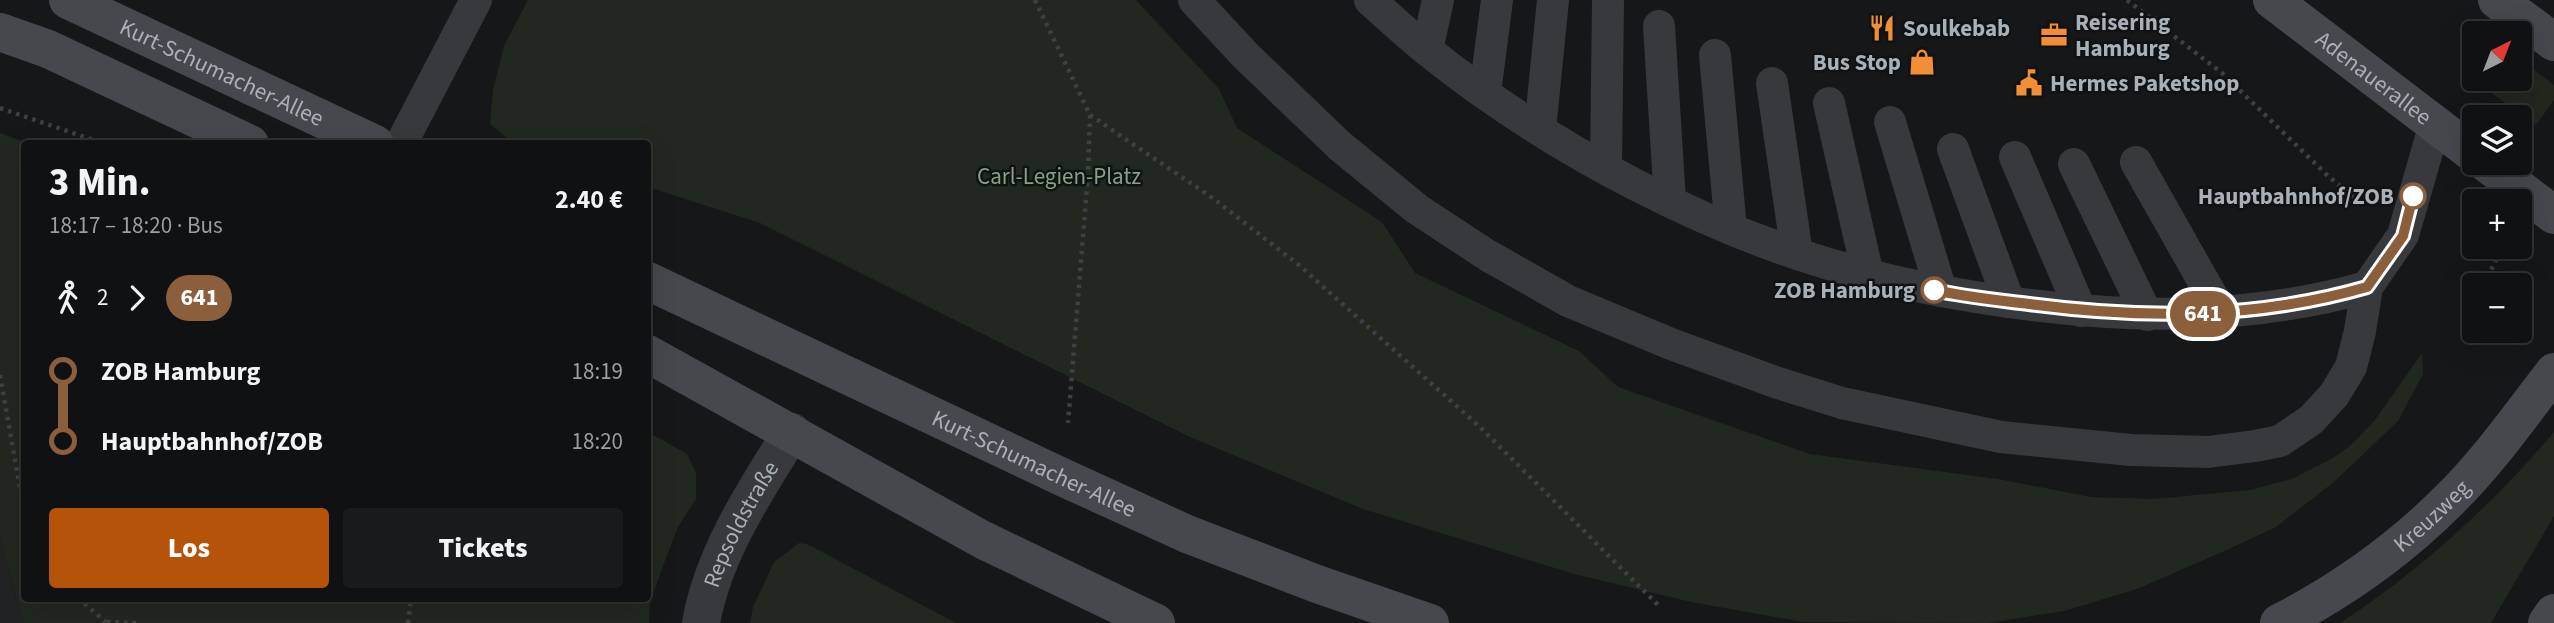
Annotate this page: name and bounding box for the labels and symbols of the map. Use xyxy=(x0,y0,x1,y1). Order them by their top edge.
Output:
place label: Reisering Hamburg xyxy=(2075,6,2170,65)
street label: Kurt-Schumacher-Allee xyxy=(114,10,329,134)
place label: Soulkebab xyxy=(1903,12,2010,45)
restaurant icon: Soulkebab xyxy=(1867,13,1897,43)
office icon: Reisering Hamburg xyxy=(2039,20,2069,50)
north arrow xyxy=(2462,21,2532,91)
street label: Adenauerallee xyxy=(2309,23,2439,133)
place label: Bus Stop xyxy=(1813,46,1901,79)
shop icon: Bus Stop xyxy=(1907,47,1937,77)
place label: Hermes Paketshop xyxy=(2050,67,2240,100)
public building icon: Hermes Paketshop xyxy=(2014,68,2044,98)
park label: Carl-Legien-Platz xyxy=(977,160,1141,193)
place label: Hauptbahnhof/ZOB xyxy=(2198,180,2394,213)
marker: Hauptbahnhof/ZOB xyxy=(2400,183,2426,209)
place label: ZOB Hamburg xyxy=(1774,274,1915,307)
marker: ZOB Hamburg xyxy=(1921,277,1947,303)
line badge: 641 xyxy=(2163,291,2243,337)
street label: Kurt-Schumacher-Allee xyxy=(927,401,1142,525)
street label: Repsoldstraße xyxy=(695,454,787,592)
street label: Kreuzweg xyxy=(2386,472,2478,560)

